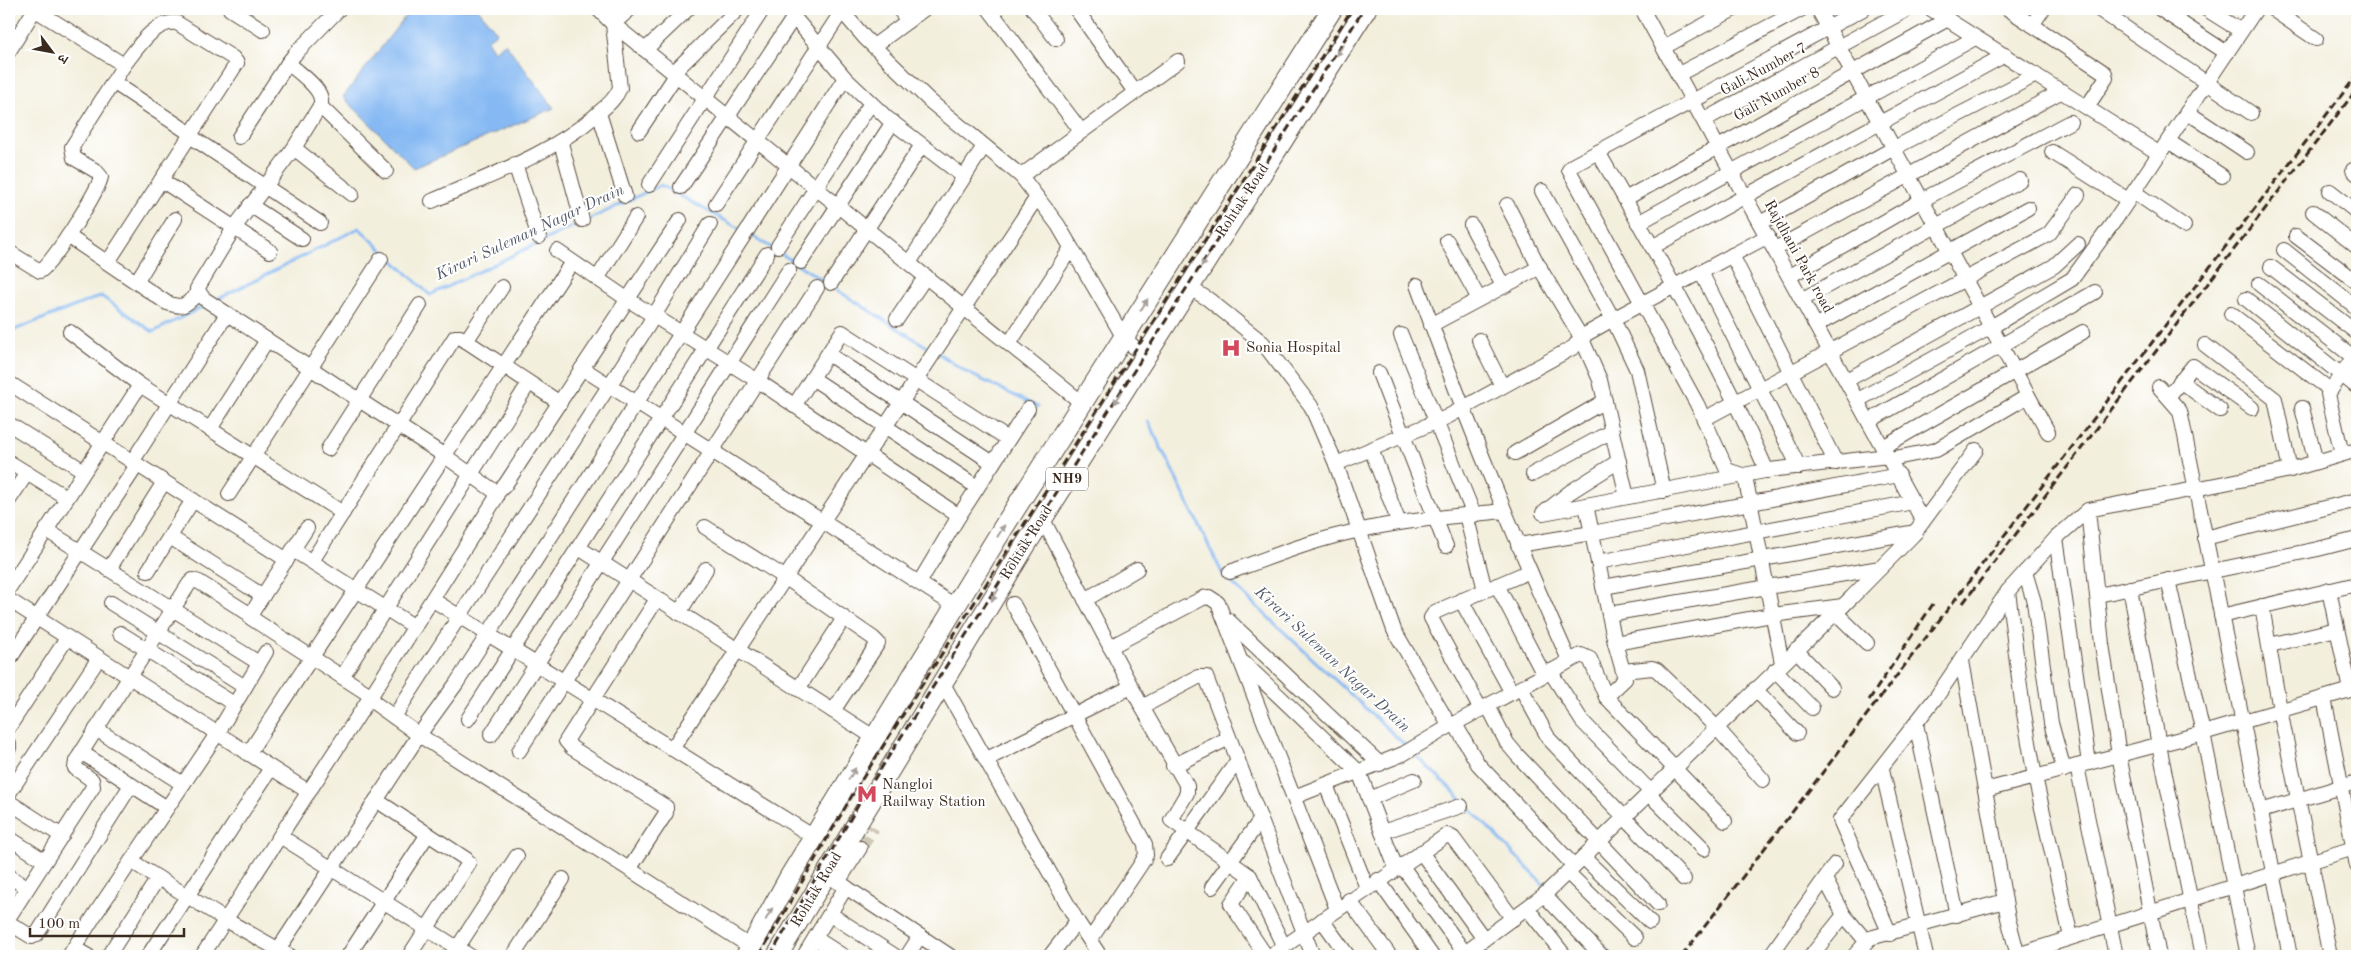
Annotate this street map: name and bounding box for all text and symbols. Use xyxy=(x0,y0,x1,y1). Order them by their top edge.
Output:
north arrow xyxy=(28,28,78,78)
street label: Gali Number 7 xyxy=(1718,41,1810,99)
one-way arrow xyxy=(1335,43,1344,56)
text: उ xyxy=(54,51,71,66)
street label: Gali Number 8 xyxy=(1732,65,1822,125)
street label: Rohtak Road xyxy=(1214,161,1272,240)
water label: Kirari Suleman Nagar Drain xyxy=(432,182,627,284)
street label: Rajdhani Park road xyxy=(1761,198,1835,316)
one-way arrow xyxy=(1200,254,1210,267)
one-way arrow xyxy=(1140,298,1149,312)
hospital icon: Sonia Hospital xyxy=(1220,337,1242,359)
place label: Sonia Hospital xyxy=(1246,341,1341,356)
one-way arrow xyxy=(1113,391,1123,404)
road number: NH9 xyxy=(1046,468,1088,490)
street label: Rohtak Road xyxy=(998,503,1056,583)
one-way arrow xyxy=(996,524,1005,537)
water label: Kirari Suleman Nagar Drain xyxy=(1251,583,1413,736)
one-way arrow xyxy=(990,588,999,601)
one-way arrow xyxy=(848,767,857,781)
place label: Nangloi Railway Station xyxy=(882,778,986,810)
metro station icon: Nangloi Railway Station xyxy=(856,783,878,805)
street label: Rohtak Road xyxy=(789,850,845,930)
scale bar xyxy=(30,905,184,937)
one-way arrow xyxy=(765,907,774,920)
text: 100 m xyxy=(38,917,80,932)

